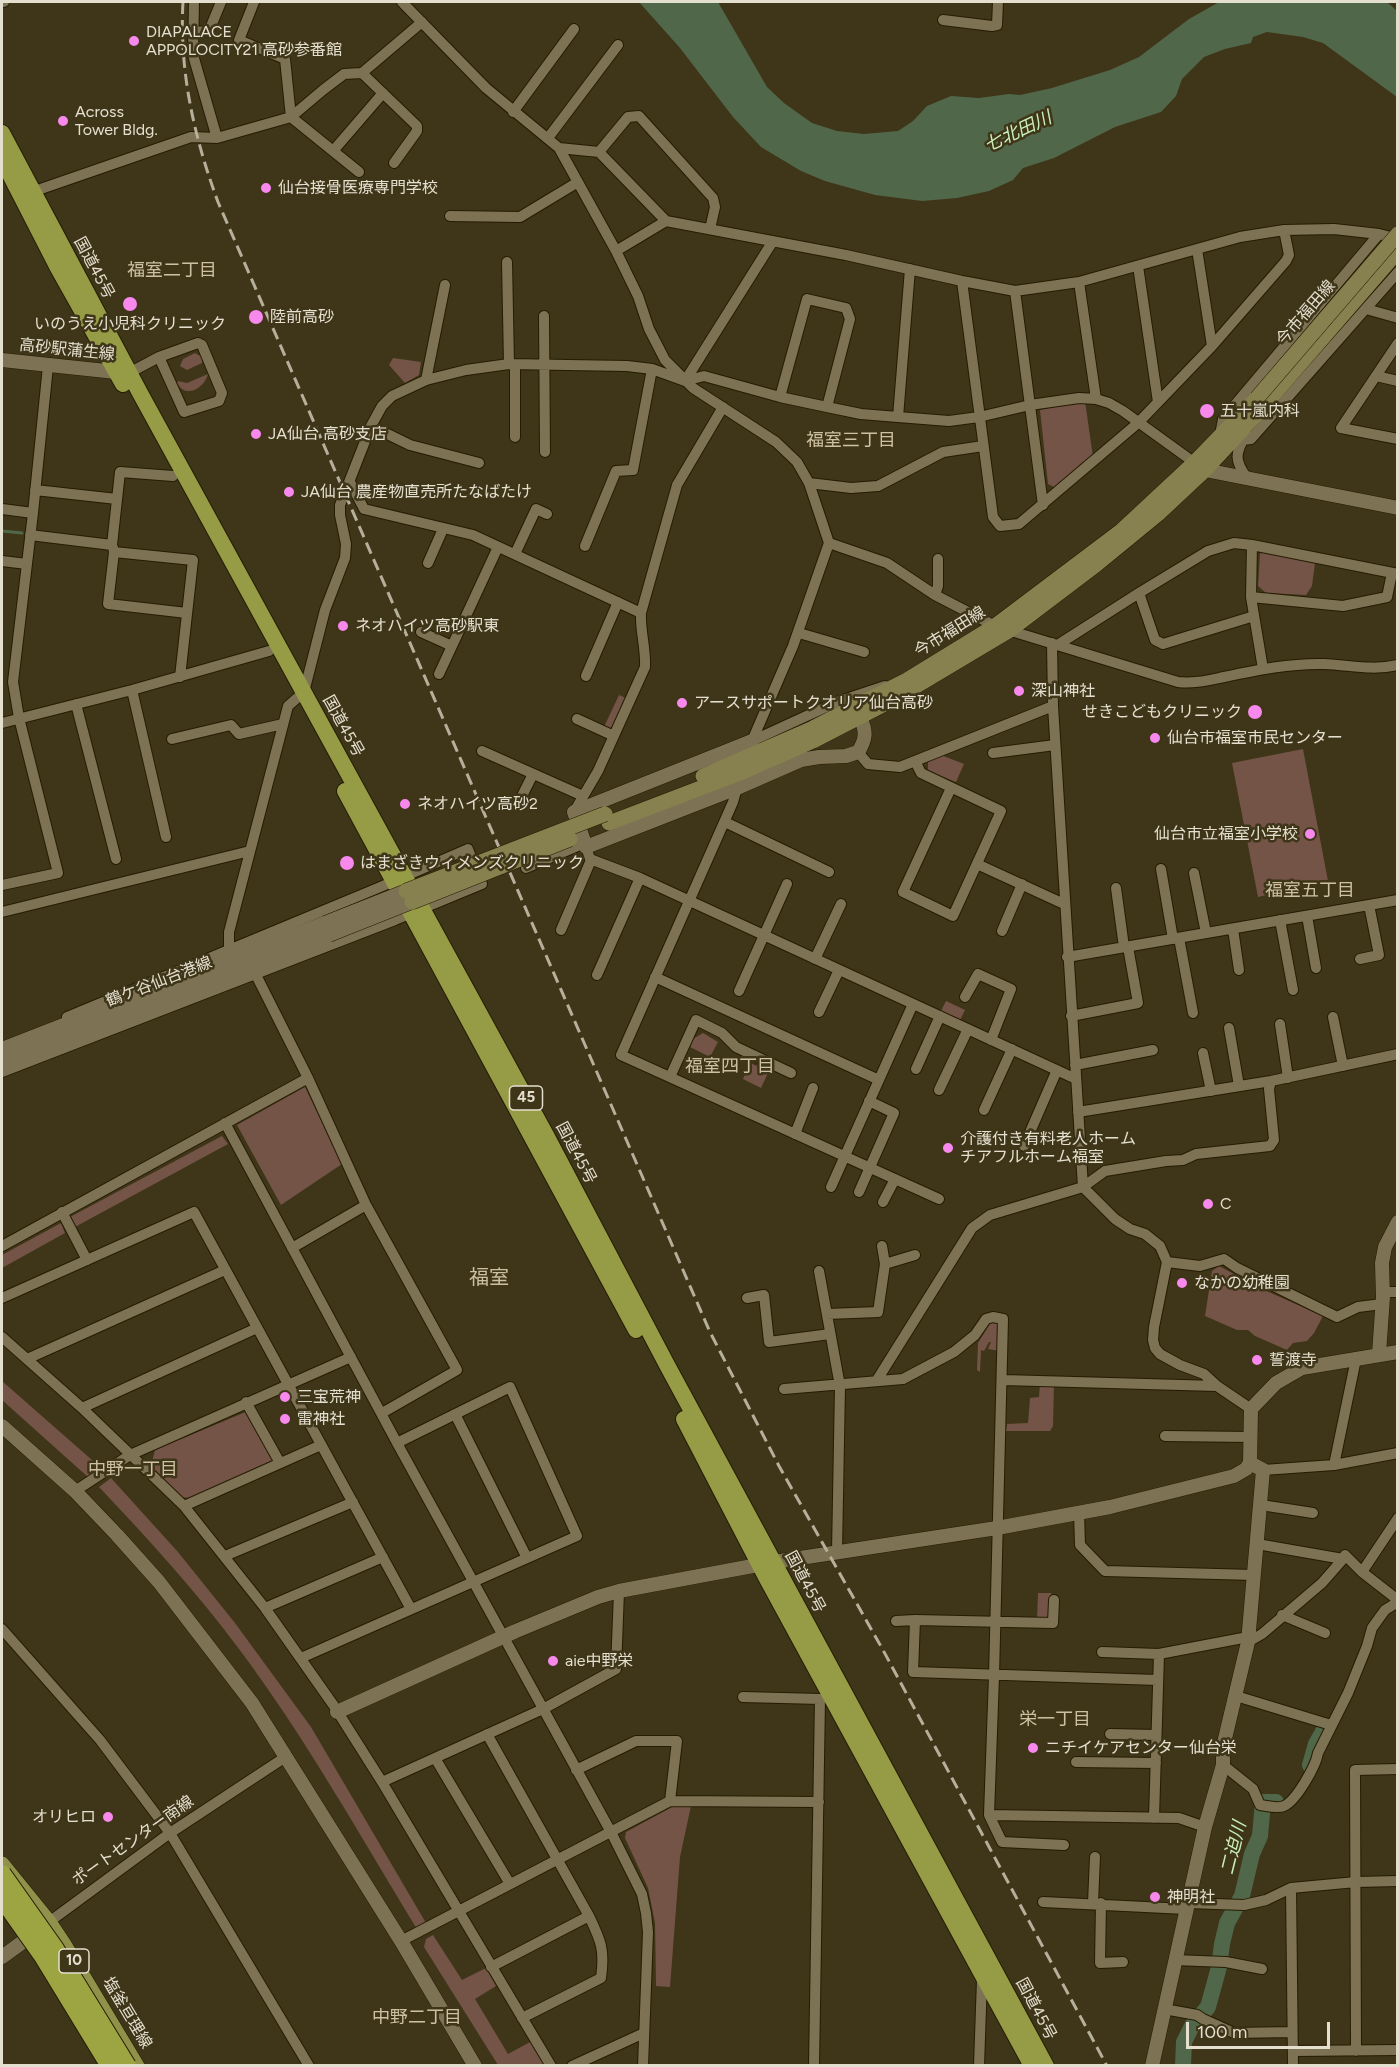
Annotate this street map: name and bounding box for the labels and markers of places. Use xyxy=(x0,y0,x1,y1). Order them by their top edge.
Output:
place label: DIAPALACE APPOLOCITY21 高砂参番館 xyxy=(146,22,342,60)
marker: DIAPALACE APPOLOCITY21 高砂参番館 xyxy=(127,34,141,48)
place label: Across Tower Bldg. xyxy=(75,102,158,140)
marker: Across Tower Bldg. xyxy=(56,114,70,128)
place label: 仙台接骨医療専門学校 xyxy=(278,178,438,198)
marker: 仙台接骨医療専門学校 xyxy=(259,181,273,195)
marker: いのうえ小児科クリニック xyxy=(121,295,139,313)
place label: 陸前高砂 xyxy=(270,307,334,327)
marker: 陸前高砂 xyxy=(247,308,265,326)
place label: いのうえ小児科クリニック xyxy=(34,314,226,334)
place label: 五十嵐内科 xyxy=(1220,401,1300,421)
marker: 五十嵐内科 xyxy=(1198,402,1216,420)
place label: JA仙台 高砂支店 xyxy=(268,424,387,444)
marker: JA仙台 高砂支店 xyxy=(249,427,263,441)
place label: JA仙台 農産物直売所たなばたけ xyxy=(301,482,532,502)
marker: JA仙台 農産物直売所たなばたけ xyxy=(282,485,296,499)
place label: ネオハイツ高砂駅東 xyxy=(355,616,499,636)
marker: ネオハイツ高砂駅東 xyxy=(336,619,350,633)
place label: 深山神社 xyxy=(1031,681,1095,701)
marker: 深山神社 xyxy=(1012,684,1026,698)
place label: アースサポートクオリア仙台高砂 xyxy=(694,693,933,713)
marker: アースサポートクオリア仙台高砂 xyxy=(675,696,689,710)
place label: せきこどもクリニック xyxy=(1082,702,1242,722)
marker: せきこどもクリニック xyxy=(1246,703,1264,721)
place label: 仙台市福室市民センター xyxy=(1167,728,1343,748)
marker: 仙台市福室市民センター xyxy=(1148,731,1162,745)
place label: ネオハイツ高砂2 xyxy=(417,794,538,814)
marker: ネオハイツ高砂2 xyxy=(398,797,412,811)
place label: 仙台市立福室小学校 xyxy=(1154,824,1298,844)
marker: 仙台市立福室小学校 xyxy=(1303,827,1317,841)
place label: はまざきウィメンズクリニック xyxy=(360,853,584,873)
marker: はまざきウィメンズクリニック xyxy=(338,854,356,872)
place label: 介護付き有料老人ホーム チアフルホーム福室 xyxy=(960,1129,1136,1167)
marker: 介護付き有料老人ホーム チアフルホーム福室 xyxy=(941,1141,955,1155)
place label: C xyxy=(1220,1194,1232,1214)
marker: C xyxy=(1201,1197,1215,1211)
place label: なかの幼稚園 xyxy=(1194,1273,1290,1293)
marker: なかの幼稚園 xyxy=(1175,1276,1189,1290)
place label: 誓渡寺 xyxy=(1269,1350,1317,1370)
marker: 誓渡寺 xyxy=(1250,1353,1264,1367)
place label: 三宝荒神 xyxy=(297,1387,361,1407)
marker: 三宝荒神 xyxy=(278,1390,292,1404)
place label: 雷神社 xyxy=(297,1409,345,1429)
marker: 雷神社 xyxy=(278,1412,292,1426)
place label: aie中野栄 xyxy=(565,1651,634,1671)
marker: aie中野栄 xyxy=(546,1654,560,1668)
place label: ニチイケアセンター仙台栄 xyxy=(1045,1738,1237,1758)
marker: ニチイケアセンター仙台栄 xyxy=(1026,1741,1040,1755)
place label: オリヒロ xyxy=(32,1807,96,1827)
marker: オリヒロ xyxy=(101,1810,115,1824)
place label: 神明社 xyxy=(1167,1887,1215,1907)
marker: 神明社 xyxy=(1148,1890,1162,1904)

